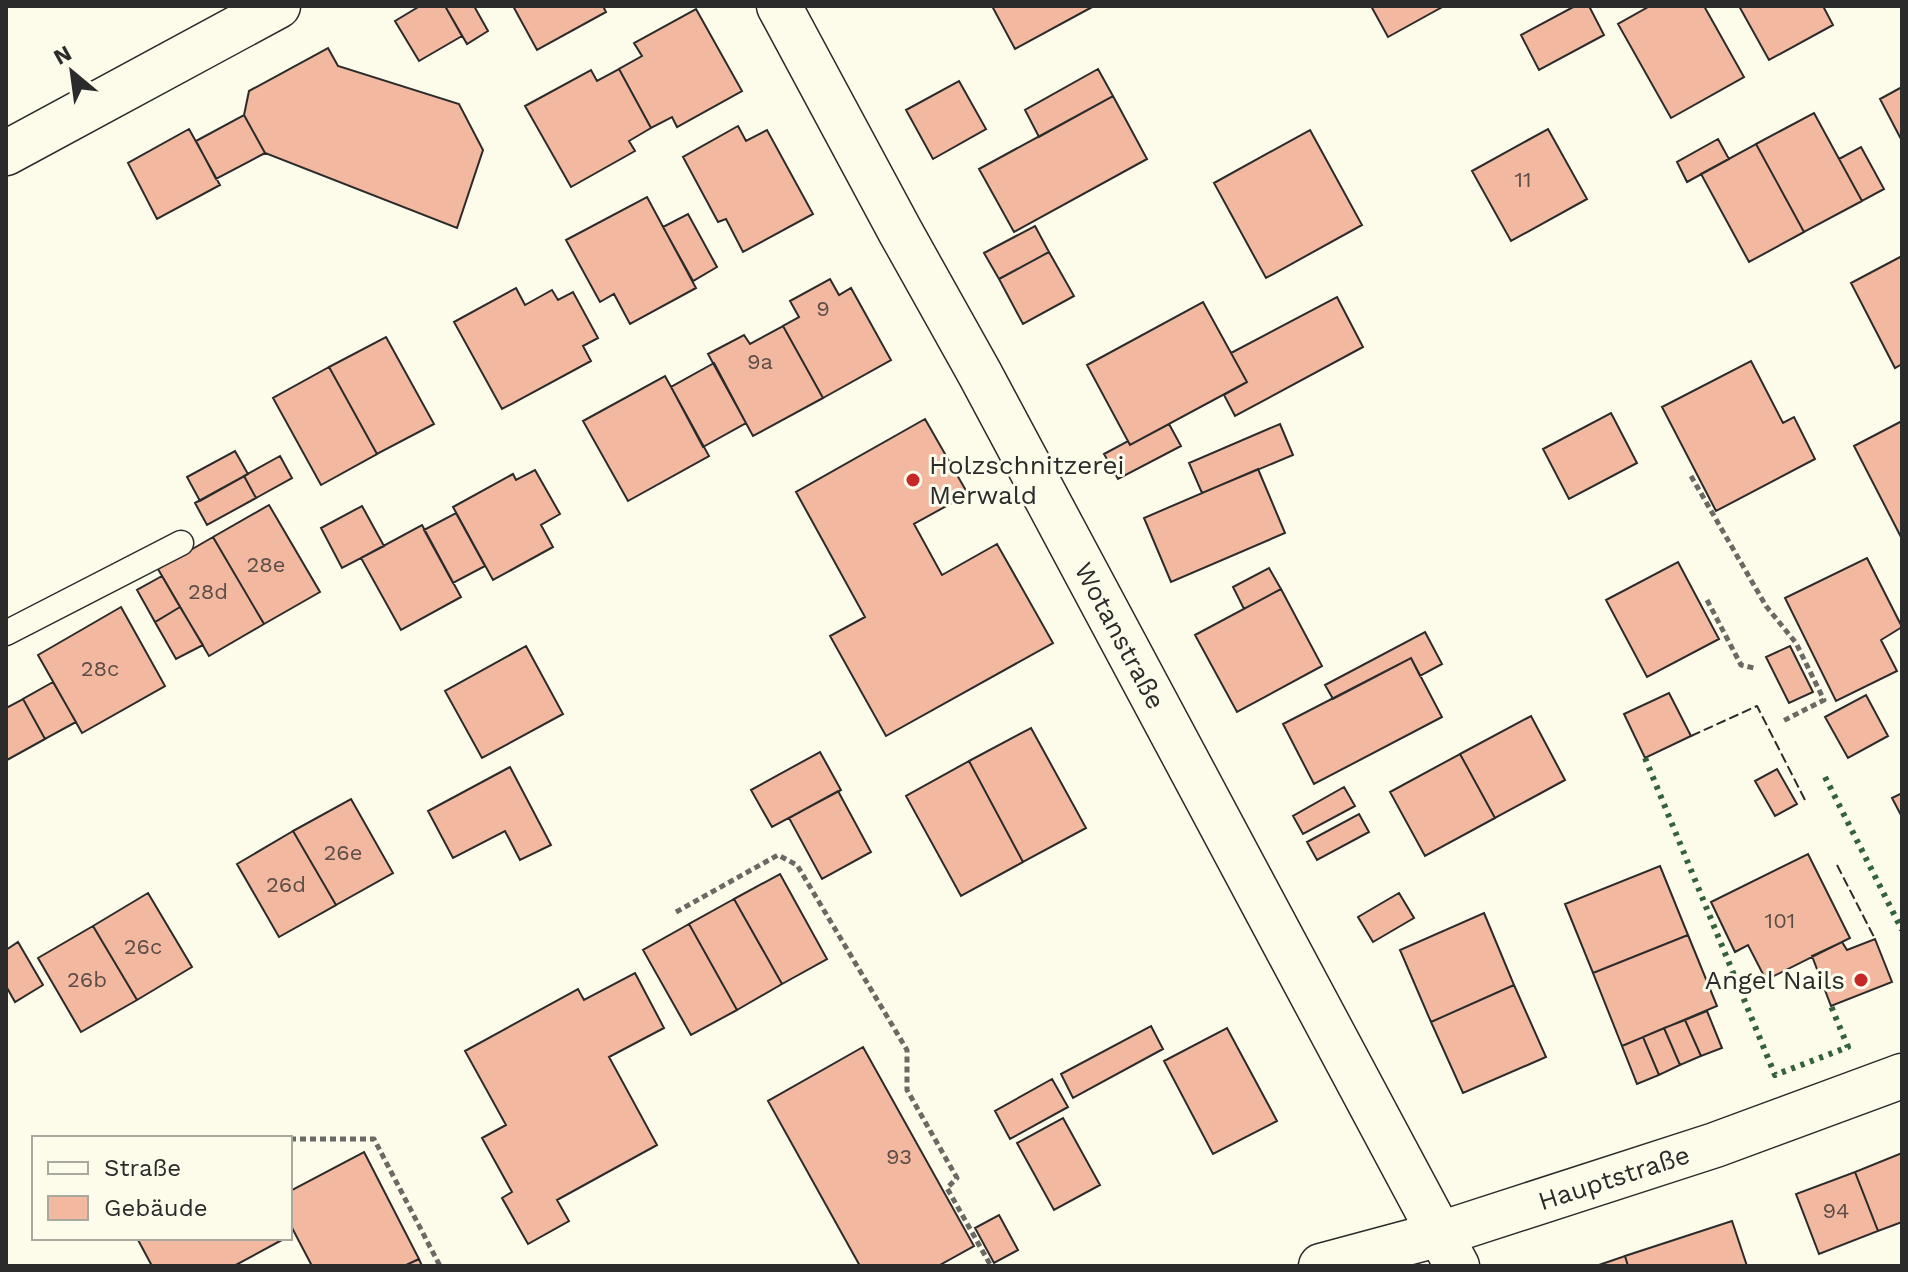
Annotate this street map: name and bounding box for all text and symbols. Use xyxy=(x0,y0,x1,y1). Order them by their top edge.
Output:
north arrow xyxy=(32,32,112,112)
text: N xyxy=(49,40,76,70)
house number: 11 xyxy=(1514,167,1532,192)
house number: 9 xyxy=(816,296,830,321)
house number: 9a xyxy=(747,349,773,374)
place label: Holzschnitzerei Merwald xyxy=(929,450,1124,510)
marker: Holzschnitzerei Merwald xyxy=(904,471,922,489)
house number: 28e xyxy=(246,552,286,577)
street label: Wotanstraße xyxy=(1069,557,1171,714)
house number: 28d xyxy=(188,579,228,604)
house number: 28c xyxy=(81,656,119,681)
house number: 26e xyxy=(324,840,362,865)
house number: 26d xyxy=(266,872,306,897)
house number: 101 xyxy=(1765,908,1795,933)
house number: 26c xyxy=(124,934,162,959)
place label: Angel Nails xyxy=(1705,965,1845,995)
house number: 26b xyxy=(67,967,107,992)
marker: Angel Nails xyxy=(1852,971,1870,989)
legend xyxy=(32,1136,292,1240)
street label: Hauptstraße xyxy=(1534,1139,1693,1216)
house number: 93 xyxy=(886,1144,912,1169)
text: Straße xyxy=(104,1154,181,1182)
text: Gebäude xyxy=(104,1194,208,1222)
house number: 94 xyxy=(1822,1198,1850,1223)

